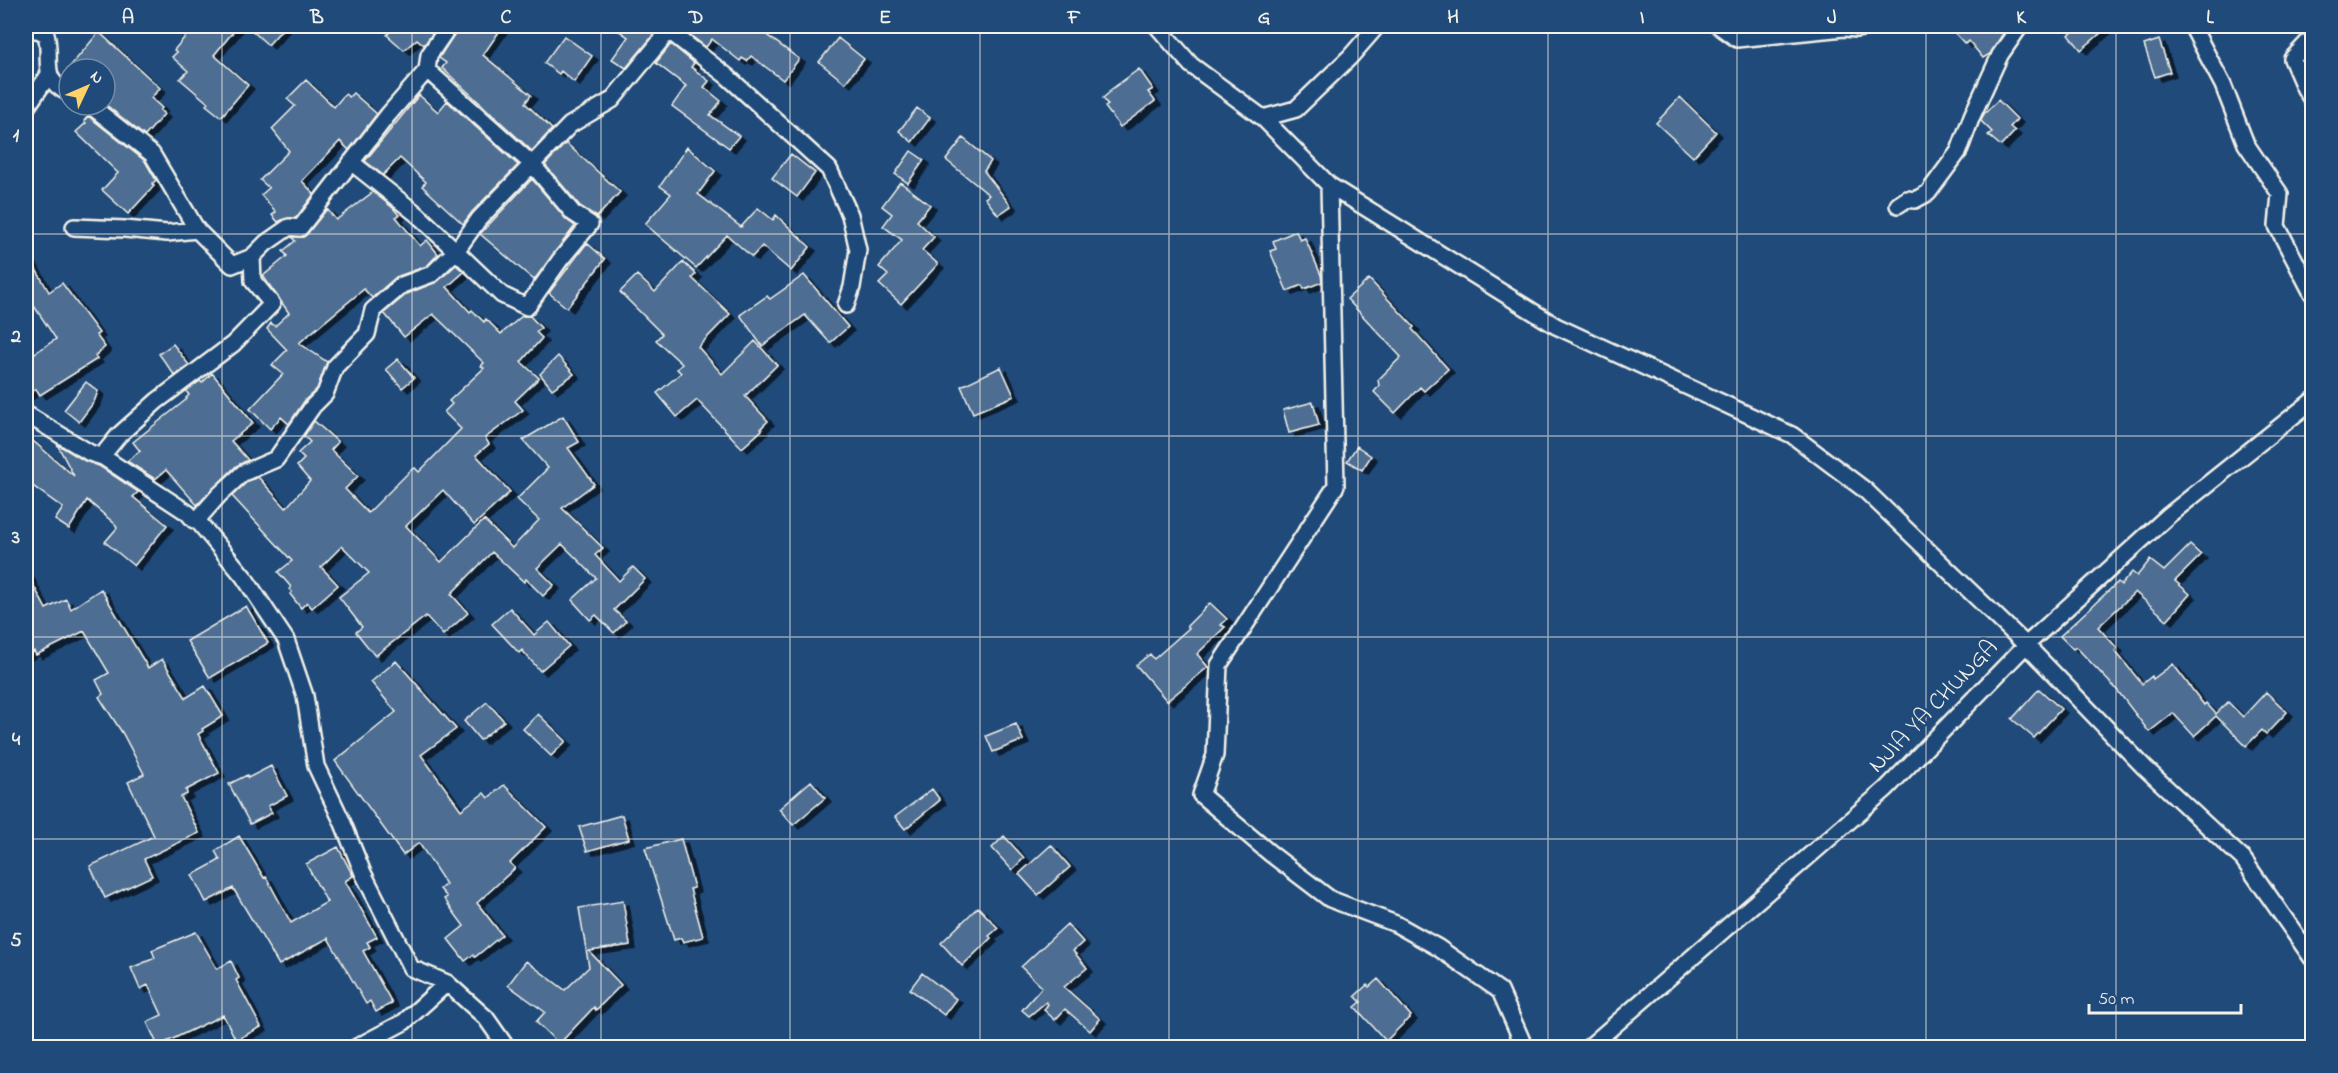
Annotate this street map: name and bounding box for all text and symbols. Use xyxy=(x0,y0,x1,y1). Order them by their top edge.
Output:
text: A xyxy=(122,4,134,33)
text: B xyxy=(309,4,324,33)
text: C xyxy=(501,4,512,33)
text: D xyxy=(688,4,703,33)
text: E xyxy=(879,4,891,33)
text: F xyxy=(1067,4,1081,33)
text: G xyxy=(1258,4,1271,33)
text: H xyxy=(1447,4,1459,33)
text: I xyxy=(1640,4,1645,33)
text: J xyxy=(1827,4,1837,33)
text: K xyxy=(2016,4,2027,33)
text: L xyxy=(2206,4,2214,33)
north arrow xyxy=(57,57,117,117)
text: N xyxy=(84,66,109,90)
text: 1 xyxy=(13,122,20,151)
text: 2 xyxy=(10,323,21,352)
text: 3 xyxy=(11,524,20,553)
street label: NJIA YA CHUNGA xyxy=(1861,632,2007,782)
text: 4 xyxy=(12,726,21,755)
text: 5 xyxy=(10,927,22,956)
scale bar xyxy=(2089,977,2240,1015)
text: 50 m xyxy=(2098,987,2135,1013)

